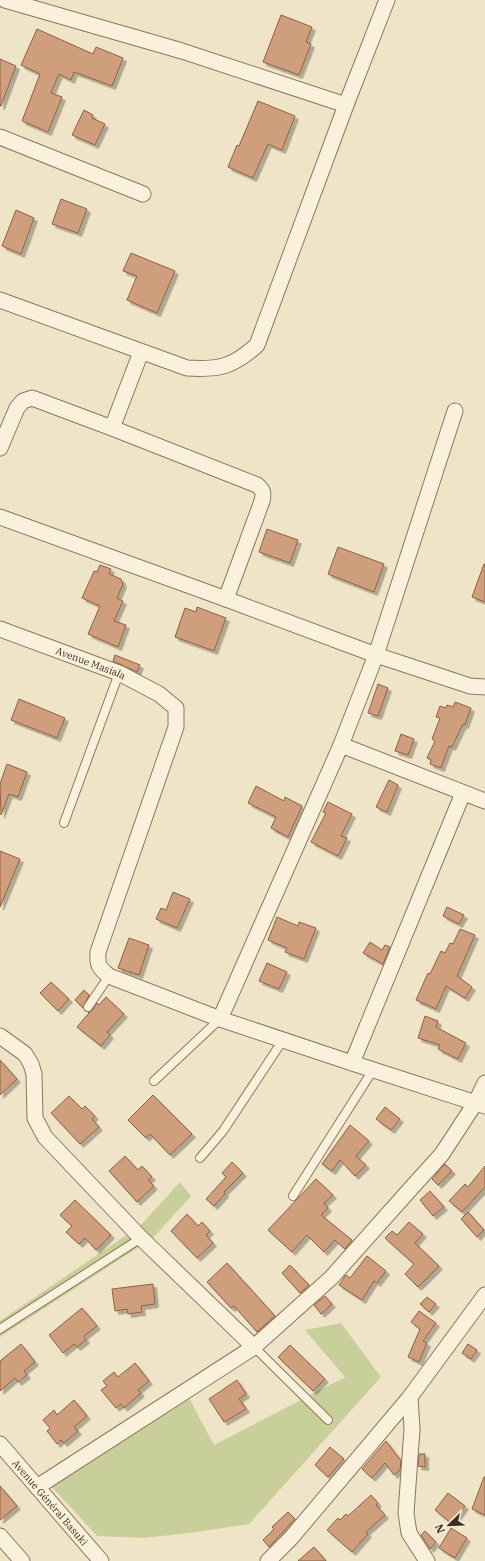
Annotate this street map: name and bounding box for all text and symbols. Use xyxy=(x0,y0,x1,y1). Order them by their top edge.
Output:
street label: Avenue Masiala xyxy=(54,644,128,683)
street label: Avenue Général Basuki xyxy=(9,1457,91,1548)
north arrow xyxy=(429,1505,469,1545)
text: N xyxy=(432,1522,448,1536)

